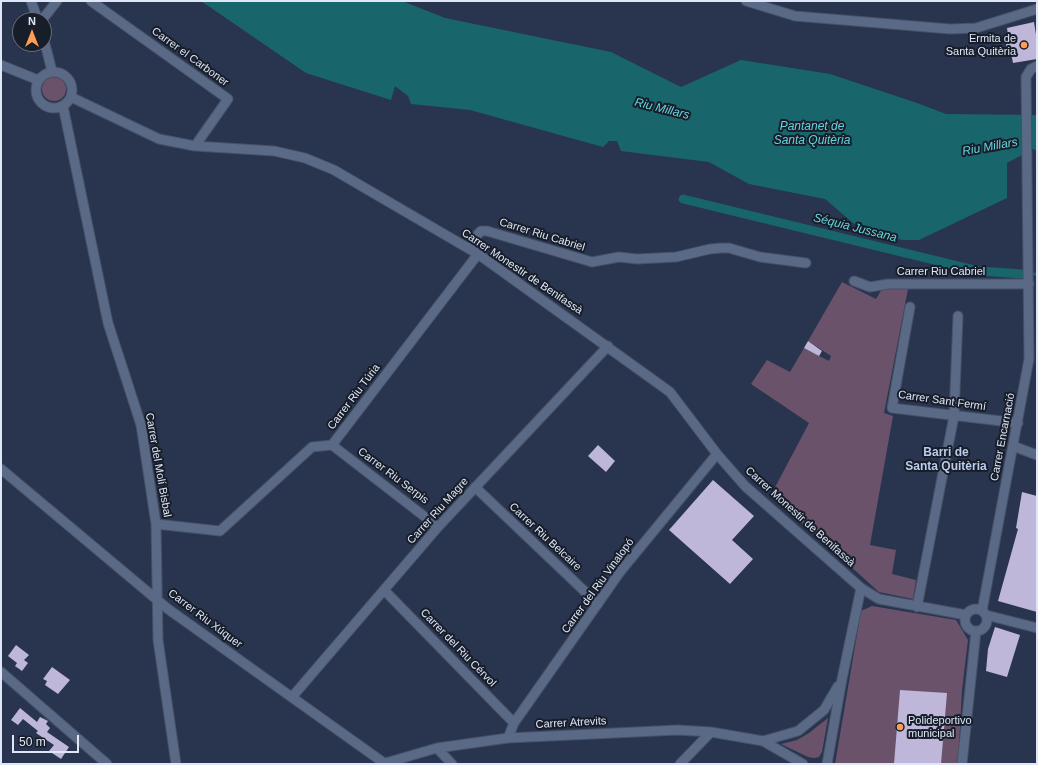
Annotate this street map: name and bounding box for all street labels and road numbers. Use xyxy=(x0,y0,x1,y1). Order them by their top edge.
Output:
street label: Carrer el Carboner xyxy=(149,25,231,89)
street label: Carrer Riu Cabriel xyxy=(498,216,586,254)
street label: Carrer Monestir de Benifassà xyxy=(459,227,585,317)
street label: Carrer Riu Cabriel xyxy=(897,265,985,279)
street label: Carrer Riu Túria xyxy=(325,362,383,432)
street label: Carrer Sant Fermí xyxy=(897,388,987,414)
street label: Carrer Encarnació xyxy=(988,392,1018,482)
street label: Carrer del Molí Bisbal xyxy=(142,412,174,518)
street label: Carrer Riu Serpis xyxy=(355,445,431,507)
street label: Carrer Monestir de Benifassà xyxy=(742,464,858,570)
street label: Carrer Riu Magre xyxy=(405,475,471,547)
street label: Carrer Riu Belcaire xyxy=(506,500,584,574)
street label: Carrer del Riu Vinalopó xyxy=(559,536,637,636)
street label: Carrer Riu Xúquer xyxy=(165,587,245,651)
street label: Carrer del Riu Cérvol xyxy=(417,606,499,690)
street label: Carrer Atrevits xyxy=(535,715,607,731)

